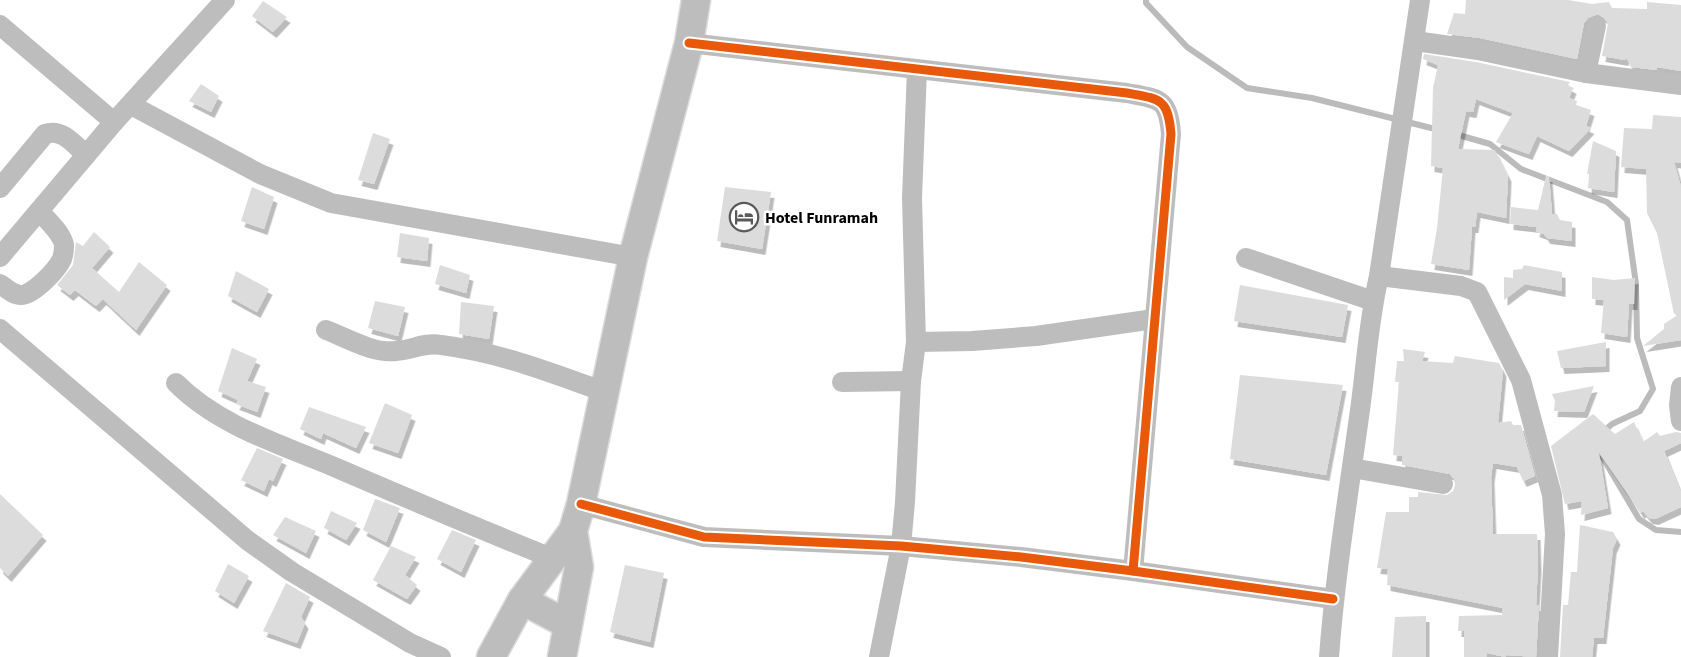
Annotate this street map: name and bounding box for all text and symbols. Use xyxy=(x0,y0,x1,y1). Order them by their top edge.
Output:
hotel icon: Hotel Funramah xyxy=(728,201,760,233)
place label: Hotel Funramah xyxy=(765,207,878,229)

